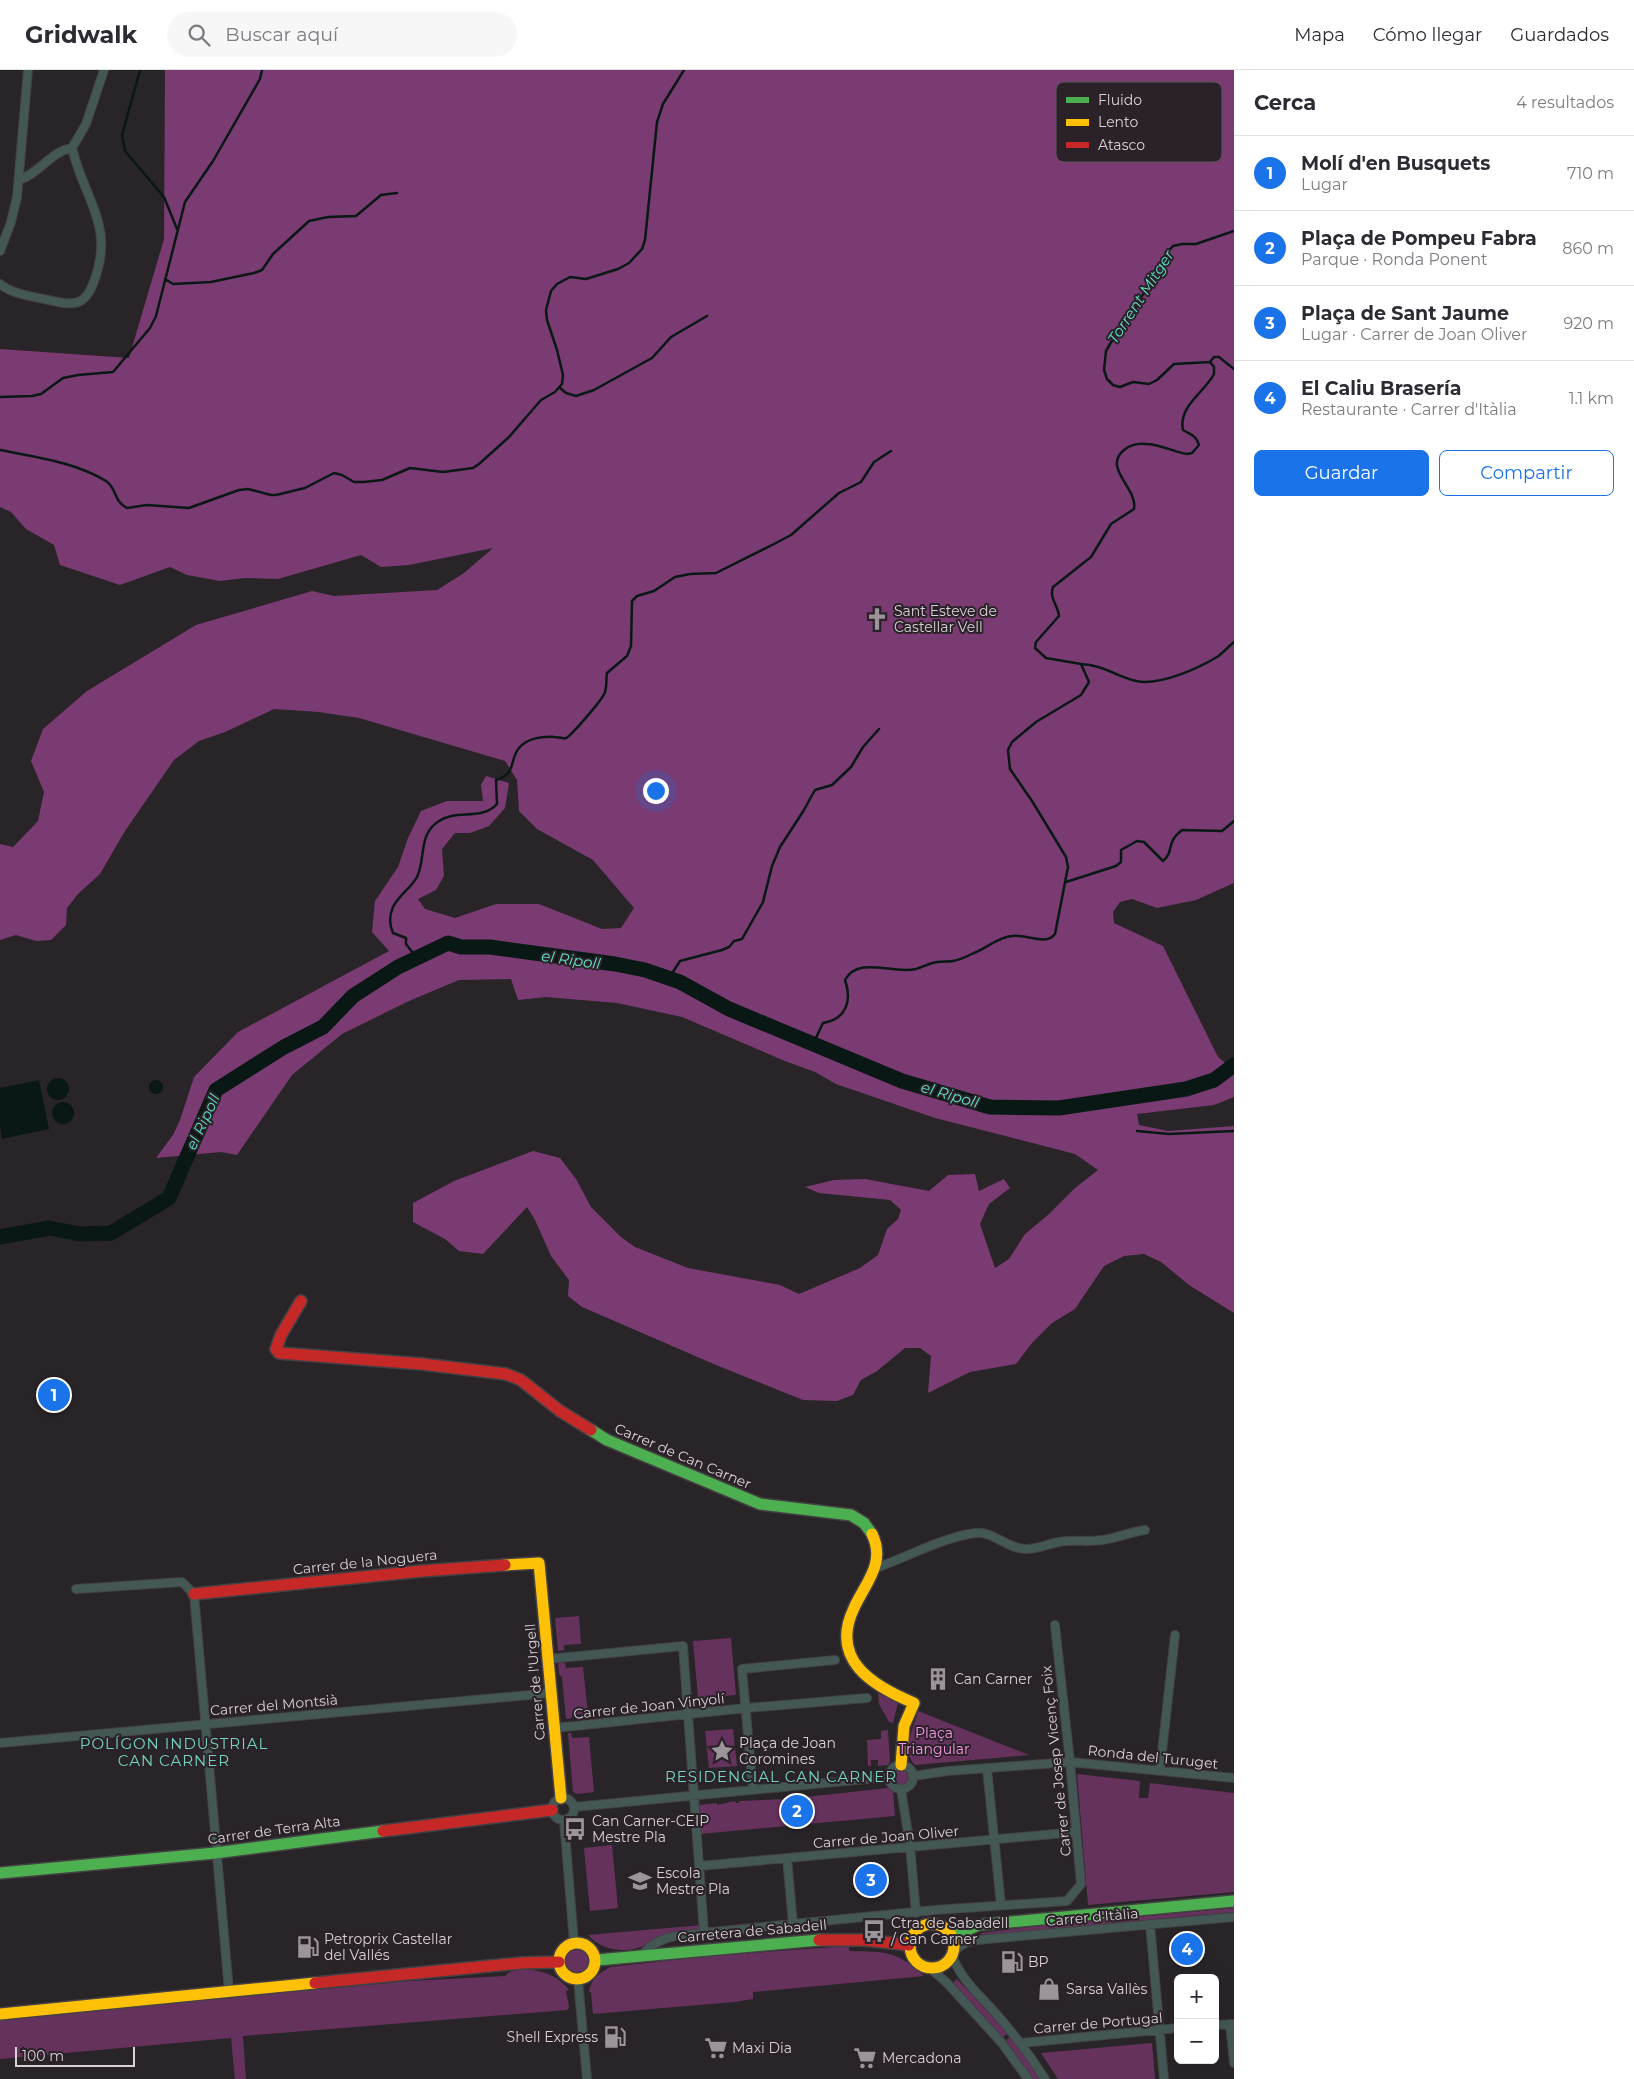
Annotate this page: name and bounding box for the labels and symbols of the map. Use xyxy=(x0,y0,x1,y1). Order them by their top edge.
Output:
legend xyxy=(1056,82,1222,162)
text: Fluido xyxy=(1098,91,1142,109)
text: Lento xyxy=(1098,113,1138,131)
text: Atasco xyxy=(1098,136,1145,154)
water label: Torrent Mitger xyxy=(1103,246,1178,347)
place label: Sant Esteve de Castellar Vell xyxy=(894,602,997,636)
church icon: Sant Esteve de Castellar Vell xyxy=(864,606,890,632)
your location xyxy=(643,778,669,804)
water label: el Ripoll xyxy=(540,946,602,973)
water label: el Ripoll xyxy=(919,1077,981,1112)
water label: el Ripoll xyxy=(181,1091,224,1153)
pin: 1 xyxy=(38,1376,70,1414)
street label: Carrer de Can Carner xyxy=(612,1419,754,1493)
street label: Carrer de la Noguera xyxy=(292,1545,438,1579)
street label: Carrer de l'Urgell xyxy=(521,1623,549,1741)
street label: Carrer de Josep Vicenç Foix xyxy=(1037,1664,1075,1857)
building icon: Can Carner xyxy=(925,1666,951,1692)
place label: Can Carner xyxy=(954,1670,1033,1688)
street label: Carrer de Joan Vinyolí xyxy=(573,1689,727,1723)
street label: Carrer del Montsià xyxy=(209,1690,339,1720)
park label: Plaça Triangular xyxy=(898,1724,970,1758)
district label: POLÍGON INDUSTRIAL CAN CARNER xyxy=(80,1734,268,1770)
place label: Plaça de Joan Coromines xyxy=(739,1734,836,1768)
place icon: Plaça de Joan Coromines xyxy=(709,1738,735,1764)
street label: Ronda del Turuget xyxy=(1087,1741,1219,1773)
district label: RESIDENCIAL CAN CARNER xyxy=(665,1767,897,1786)
pin: 2 xyxy=(781,1792,813,1830)
street label: Carrer de Terra Alta xyxy=(206,1812,342,1848)
place label: Can Carner-CEIP Mestre Pla xyxy=(592,1812,709,1846)
bus stop icon: Can Carner-CEIP Mestre Pla xyxy=(562,1816,588,1842)
street label: Carrer de Joan Oliver xyxy=(812,1822,960,1852)
pin: 3 xyxy=(855,1861,887,1899)
place label: Escola Mestre Pla xyxy=(656,1864,730,1898)
school or university icon: Escola Mestre Pla xyxy=(627,1868,653,1894)
street label: Carrer d'Itàlia xyxy=(1045,1904,1139,1930)
place label: Ctra. de Sabadell / Can Carner xyxy=(890,1914,1008,1948)
street label: Carretera de Sabadell xyxy=(677,1915,827,1947)
bus stop icon: Ctra. de Sabadell / Can Carner xyxy=(861,1918,887,1944)
place label: Petroprix Castellar del Vallés xyxy=(324,1930,453,1964)
pin: 4 xyxy=(1171,1930,1203,1968)
fuel station icon: Petroprix Castellar del Vallés xyxy=(295,1934,321,1960)
fuel station icon: BP xyxy=(999,1949,1025,1975)
place label: BP xyxy=(1028,1953,1049,1971)
shop icon: Sarsa Vallès xyxy=(1036,1976,1062,2002)
place label: Sarsa Vallès xyxy=(1066,1980,1147,1998)
street label: Carrer de Portugal xyxy=(1033,2008,1163,2038)
fuel station icon: Shell Express xyxy=(602,2024,628,2050)
place label: Shell Express xyxy=(507,2028,598,2046)
supermarket icon: Maxi Dia xyxy=(703,2035,729,2061)
place label: Maxi Dia xyxy=(732,2039,792,2057)
scale bar xyxy=(15,2044,135,2067)
supermarket icon: Mercadona xyxy=(852,2045,878,2071)
place label: Mercadona xyxy=(882,2049,961,2067)

